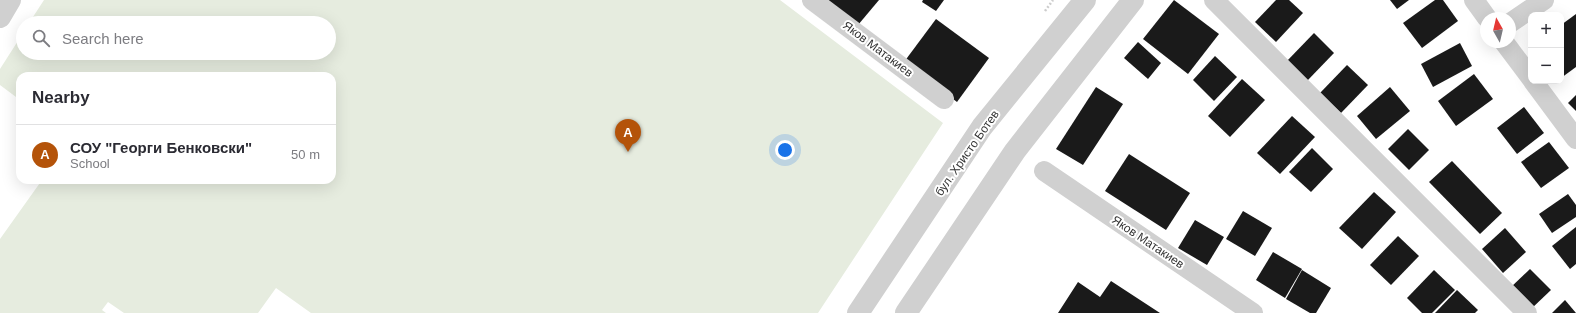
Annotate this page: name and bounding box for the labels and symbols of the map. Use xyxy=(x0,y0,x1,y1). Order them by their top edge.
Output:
north arrow xyxy=(1480,12,1516,48)
street label: Яков Матакиев xyxy=(840,18,916,80)
street label: бул. Христо Ботев xyxy=(932,107,1002,199)
pin: A xyxy=(615,119,641,152)
your location xyxy=(775,140,795,160)
street label: Яков Матакиев xyxy=(1109,213,1187,271)

